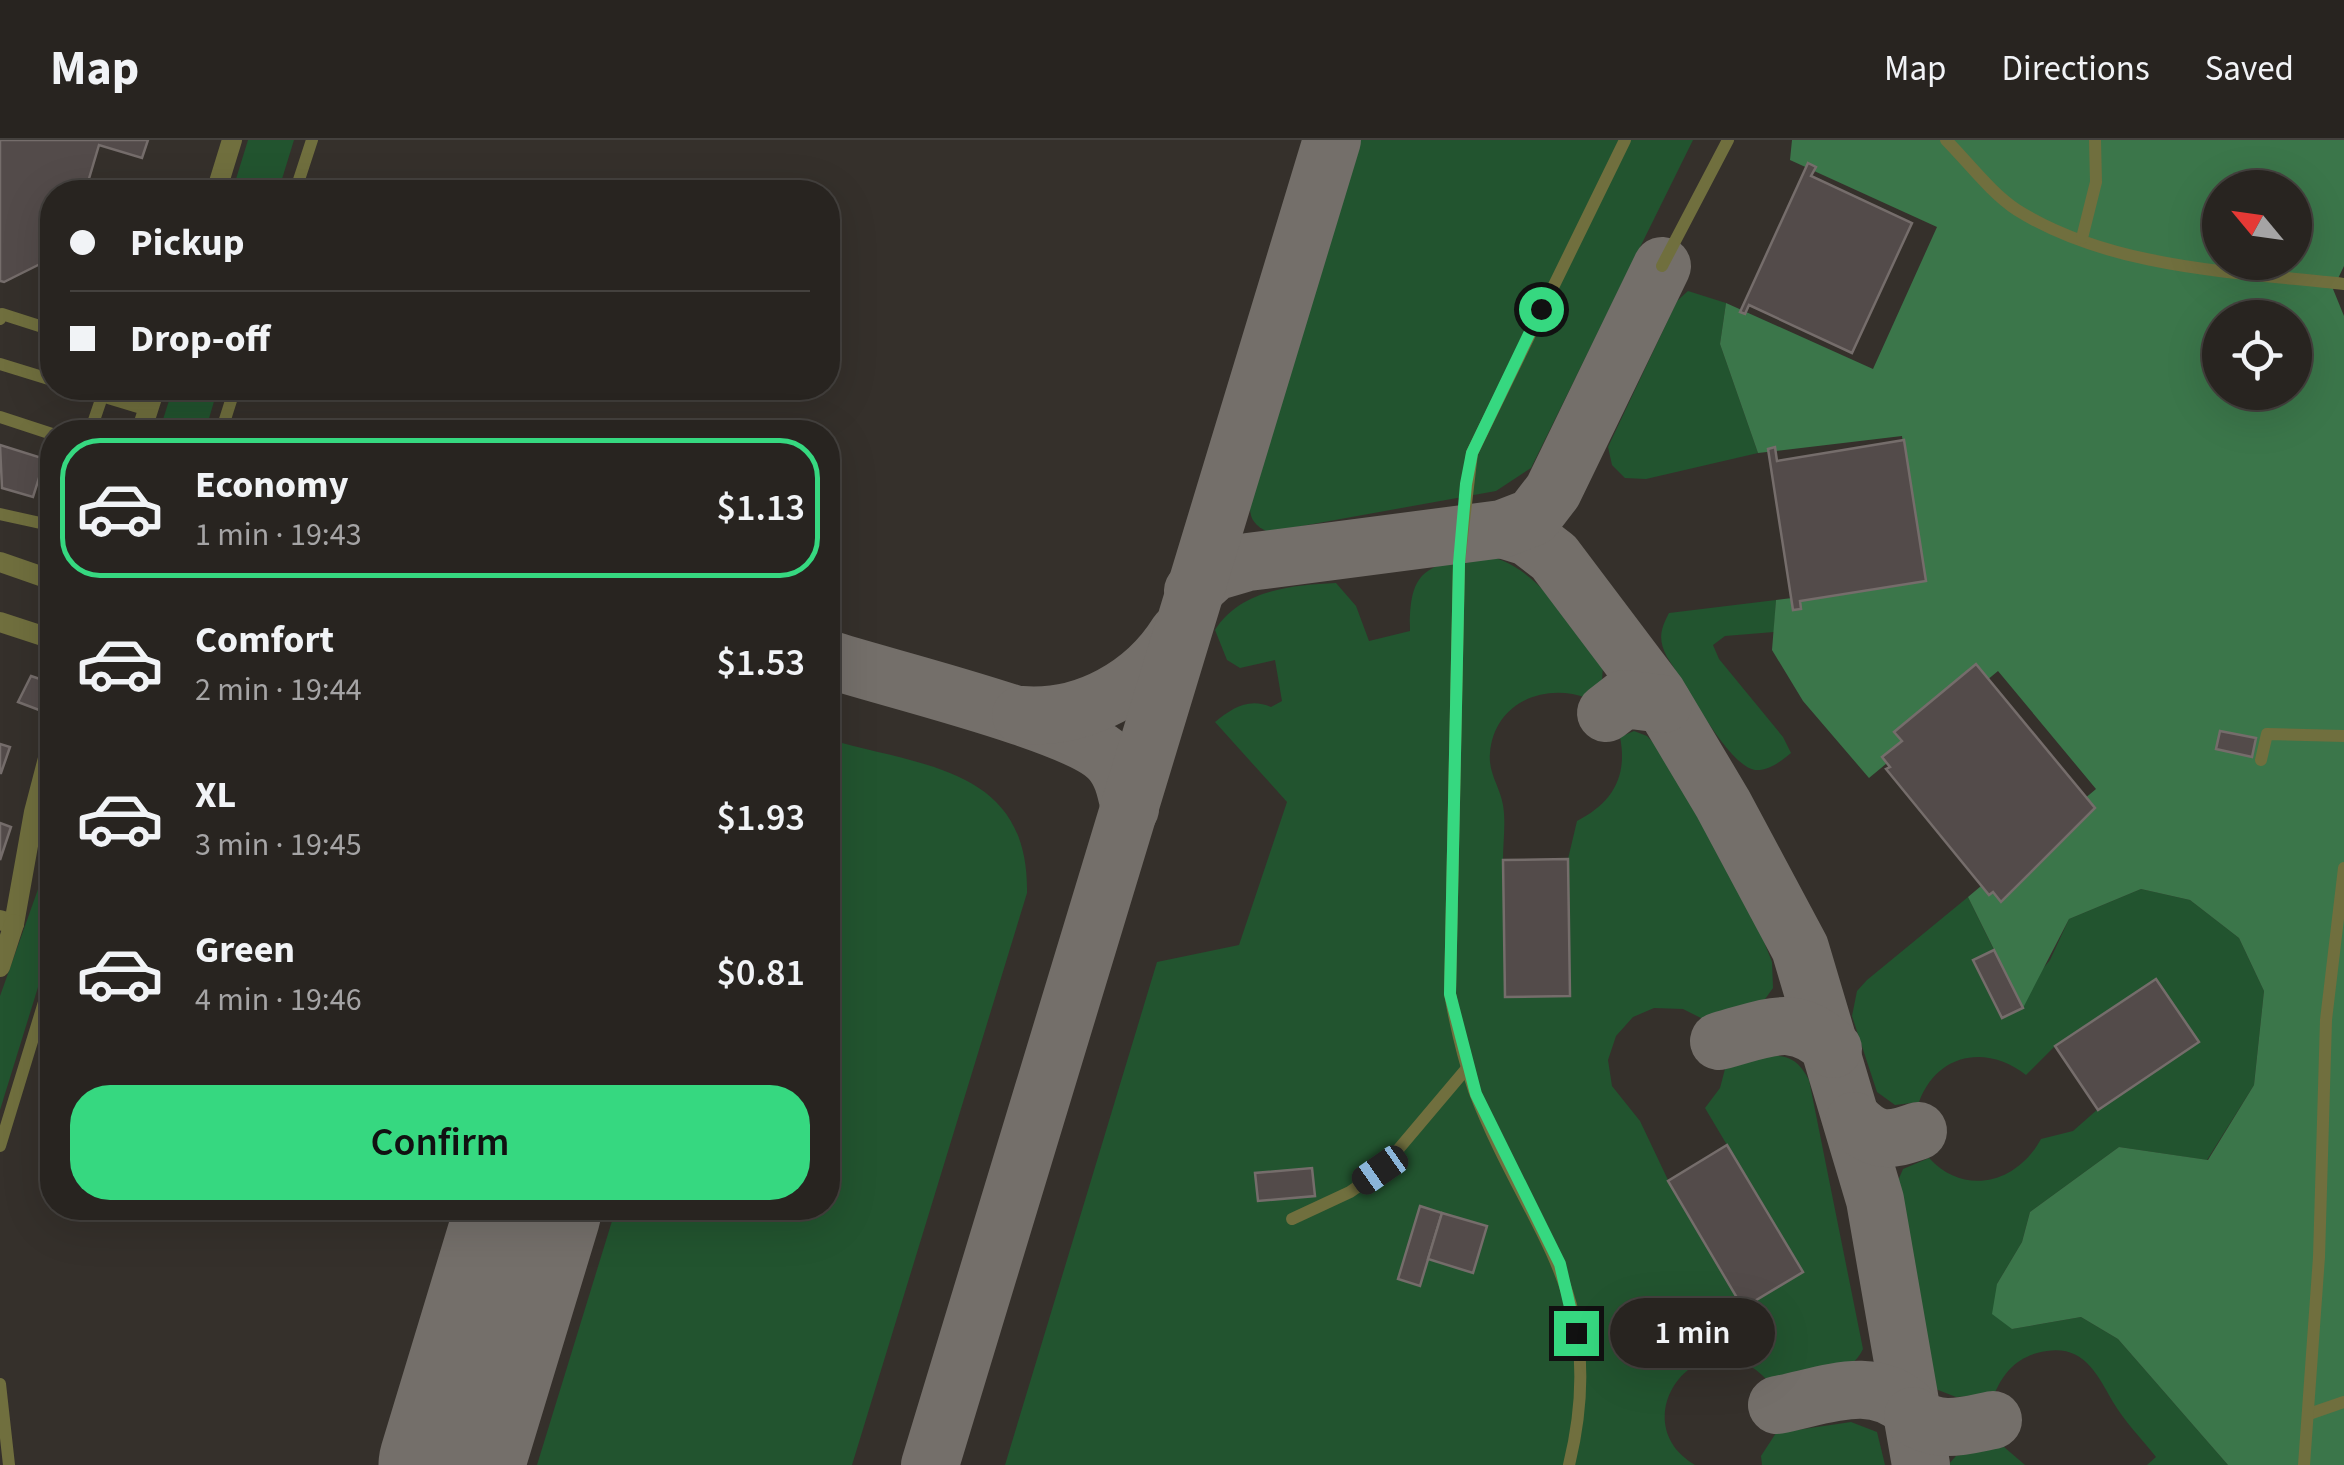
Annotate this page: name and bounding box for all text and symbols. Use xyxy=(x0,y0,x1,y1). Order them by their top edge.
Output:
text: Map xyxy=(50,35,139,103)
text: Map xyxy=(1884,44,1947,94)
text: Directions xyxy=(2002,44,2150,94)
text: Saved xyxy=(2205,44,2294,94)
north arrow xyxy=(2202,170,2312,280)
map controls xyxy=(2202,170,2312,410)
text: Pickup xyxy=(130,216,244,270)
route start xyxy=(1519,287,1564,332)
button: locate xyxy=(2202,300,2312,410)
text: Drop-off xyxy=(130,312,270,366)
text: Economy xyxy=(195,458,348,512)
icon: car xyxy=(75,463,165,553)
text: $1.13 xyxy=(717,481,805,535)
text: 1 min · 19:43 xyxy=(195,512,362,558)
text: Comfort xyxy=(195,613,334,667)
icon: car xyxy=(75,618,165,708)
text: $1.53 xyxy=(717,636,805,690)
text: 2 min · 19:44 xyxy=(195,667,362,713)
text: XL xyxy=(195,768,236,822)
icon: car xyxy=(75,773,165,863)
text: $1.93 xyxy=(717,791,805,845)
text: 3 min · 19:45 xyxy=(195,822,362,868)
text: Green xyxy=(195,923,295,977)
icon: car xyxy=(75,928,165,1018)
text: $0.81 xyxy=(717,946,805,1000)
text: 4 min · 19:46 xyxy=(195,977,362,1023)
button: Confirm xyxy=(70,1085,810,1200)
car xyxy=(1347,1141,1413,1199)
callout: 1 min xyxy=(1611,1298,1776,1368)
text: 1 min xyxy=(1654,1310,1731,1356)
route end xyxy=(1554,1311,1599,1356)

